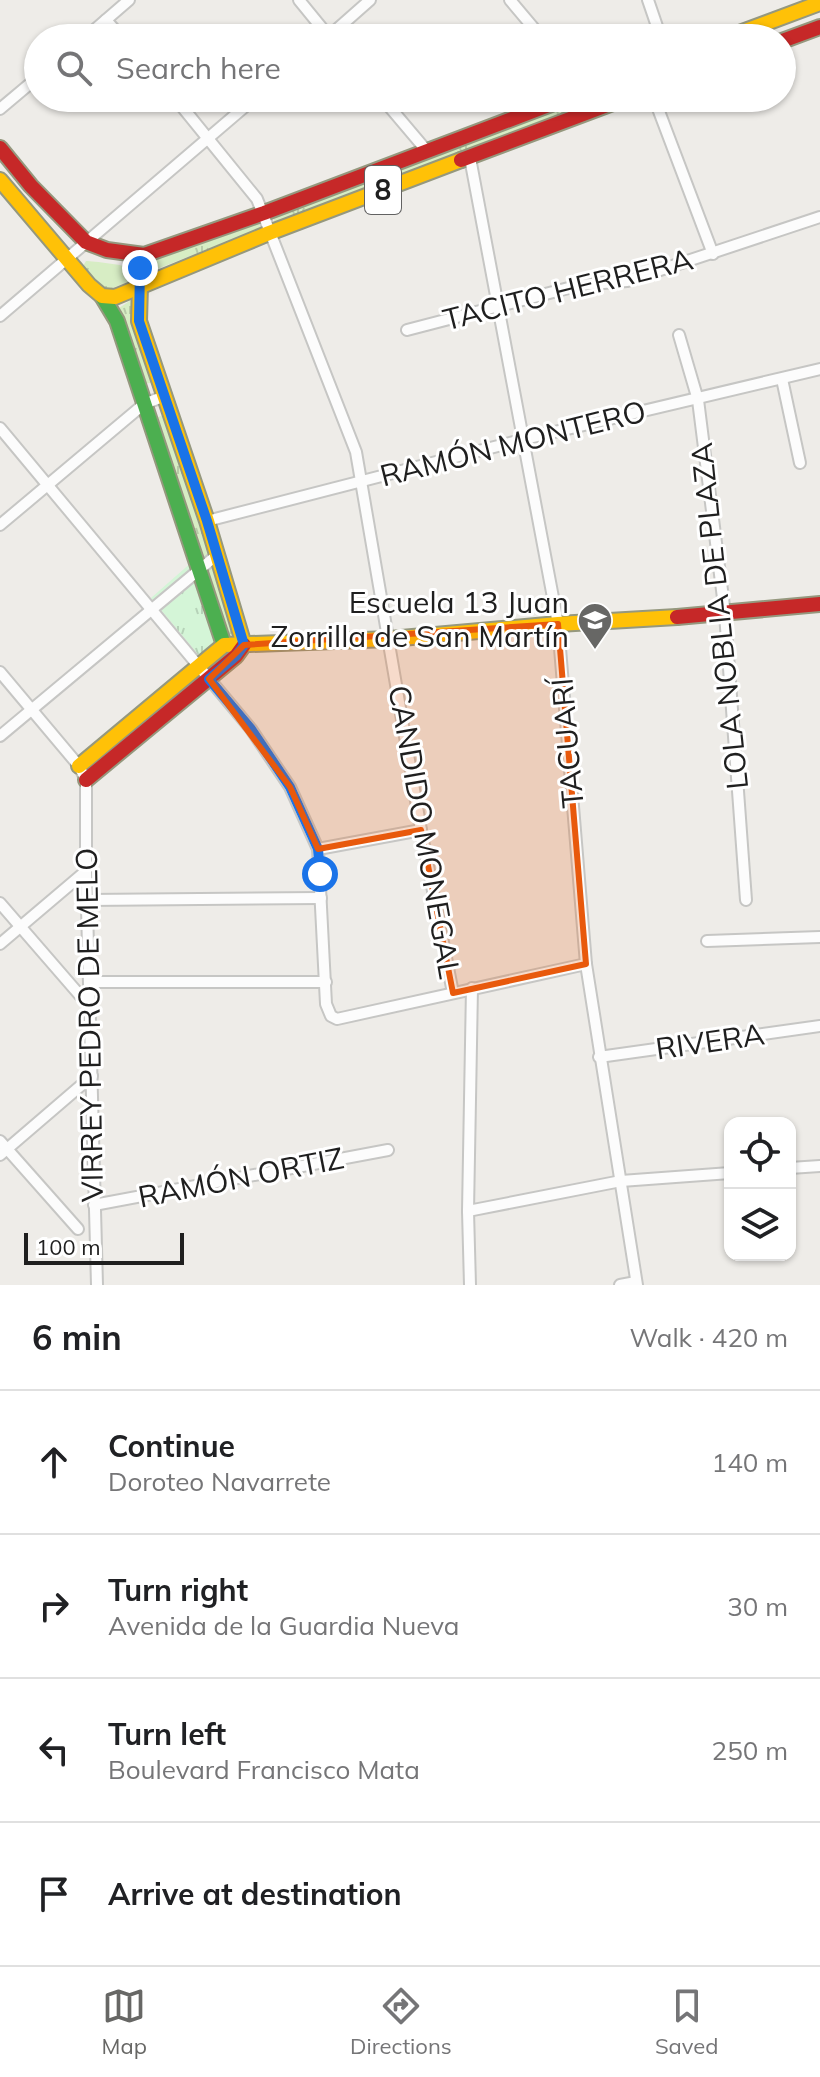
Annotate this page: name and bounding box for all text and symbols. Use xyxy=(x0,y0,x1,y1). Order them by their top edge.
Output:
search box xyxy=(24,24,796,112)
icon: search xyxy=(52,46,96,90)
text: Search here xyxy=(116,49,281,87)
road number: 8 xyxy=(365,166,401,214)
street label: TACITO HERRERA xyxy=(439,240,696,338)
route end xyxy=(122,250,158,286)
street label: RAMÓN MONTERO xyxy=(376,392,650,494)
street label: LOLA NOBLIA DE PLAZA xyxy=(682,441,756,791)
place label: Escuela 13 Juan Zorrilla de San Martín xyxy=(271,583,569,655)
school or university icon: Escuela 13 Juan Zorrilla de San Martín xyxy=(576,601,614,651)
street label: TACUARÍ xyxy=(542,674,592,810)
street label: CANDIDO MONEGAL xyxy=(380,682,470,981)
street label: VIRREY PEDRO DE MELO xyxy=(67,847,111,1203)
route start xyxy=(302,856,338,892)
street label: RIVERA xyxy=(653,1015,767,1067)
map controls xyxy=(724,1117,796,1261)
button: locate xyxy=(724,1117,796,1189)
street label: RAMÓN ORTIZ xyxy=(135,1138,347,1216)
button: layers xyxy=(724,1189,796,1261)
scale bar xyxy=(24,1229,184,1265)
text: 100 m xyxy=(36,1233,101,1261)
text: 6 min xyxy=(32,1316,122,1359)
text: Walk · 420 m xyxy=(629,1321,788,1354)
text: Continue xyxy=(108,1427,235,1465)
icon: ahead xyxy=(32,1440,76,1484)
text: 140 m xyxy=(712,1446,788,1479)
text: Doroteo Navarrete xyxy=(108,1465,331,1498)
text: Turn right xyxy=(108,1571,248,1609)
icon: right xyxy=(32,1584,76,1628)
text: 30 m xyxy=(727,1590,788,1623)
text: Avenida de la Guardia Nueva xyxy=(108,1609,459,1642)
text: Turn left xyxy=(108,1715,226,1753)
icon: left xyxy=(32,1728,76,1772)
text: 250 m xyxy=(712,1734,788,1767)
text: Boulevard Francisco Mata xyxy=(108,1753,420,1786)
icon: arrive xyxy=(32,1872,76,1916)
text: Arrive at destination xyxy=(108,1875,402,1913)
tab: Map xyxy=(102,1984,147,2060)
tab: Directions xyxy=(350,1984,452,2060)
tab: Saved xyxy=(655,1984,718,2060)

